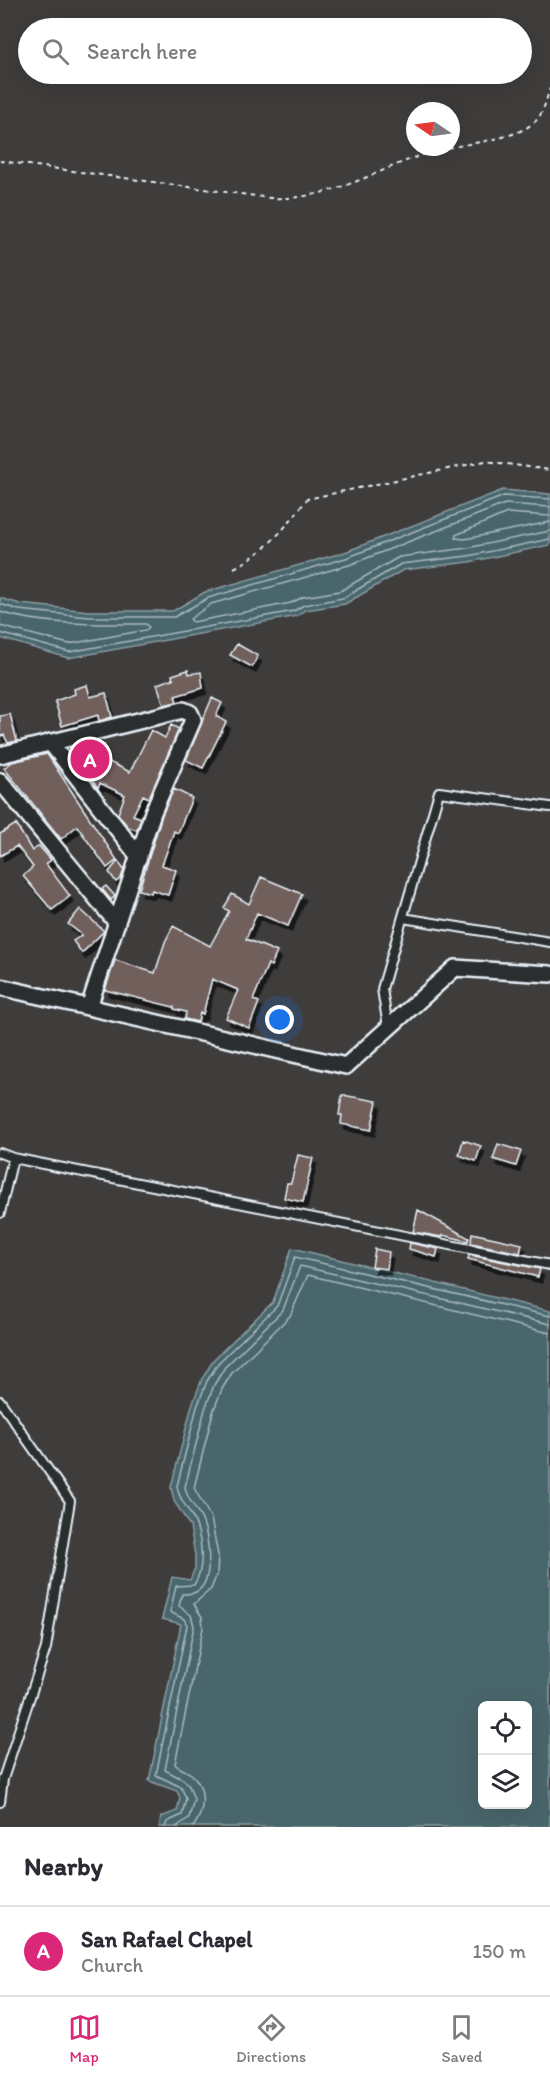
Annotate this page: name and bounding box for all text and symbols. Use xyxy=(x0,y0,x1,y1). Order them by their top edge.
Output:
search box xyxy=(18,18,532,84)
icon: search xyxy=(39,35,72,68)
text: Search here xyxy=(87,38,197,65)
north arrow xyxy=(406,102,460,156)
pin: A xyxy=(70,736,110,782)
your location xyxy=(265,1005,294,1034)
map controls xyxy=(478,1701,532,1809)
button: locate xyxy=(478,1701,532,1755)
button: layers xyxy=(478,1755,532,1809)
text: Nearby xyxy=(24,1850,103,1882)
text: San Rafael Chapel xyxy=(81,1926,253,1953)
text: A xyxy=(37,1939,50,1963)
text: 150 m xyxy=(473,1939,526,1963)
text: Church xyxy=(81,1953,143,1977)
tab: Map xyxy=(68,2011,101,2066)
tab: Directions xyxy=(236,2011,306,2066)
tab: Saved xyxy=(442,2011,482,2066)

